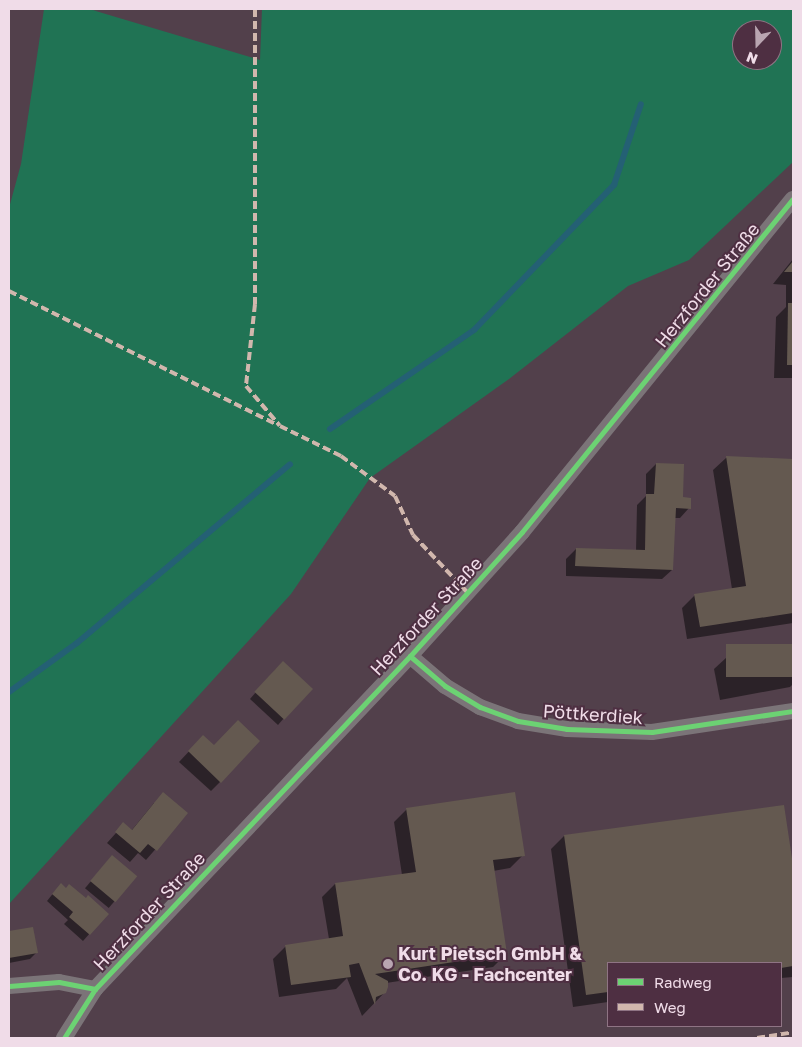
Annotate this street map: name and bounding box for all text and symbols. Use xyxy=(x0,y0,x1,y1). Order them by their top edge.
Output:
north arrow xyxy=(732,20,782,70)
text: N xyxy=(744,49,760,68)
street label: Herzforder Straße xyxy=(650,218,764,352)
street label: Herzforder Straße xyxy=(366,552,486,680)
street label: Pöttkerdiek xyxy=(542,700,644,728)
street label: Herzforder Straße xyxy=(89,847,209,975)
place label: Kurt Pietsch GmbH & Co. KG - Fachcenter xyxy=(398,943,582,986)
marker: Kurt Pietsch GmbH & Co. KG - Fachcenter xyxy=(382,958,394,970)
legend xyxy=(607,962,782,1027)
text: Radweg xyxy=(654,973,712,991)
text: Weg xyxy=(654,998,686,1016)

